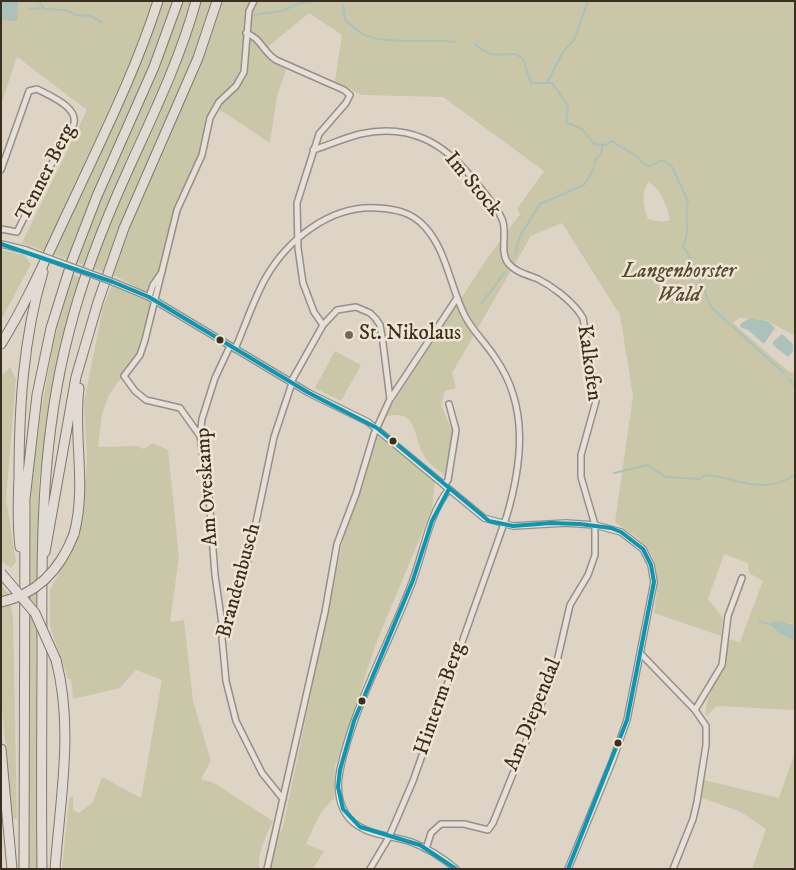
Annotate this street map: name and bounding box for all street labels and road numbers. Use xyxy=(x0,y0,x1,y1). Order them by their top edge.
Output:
street label: Tenner Berg xyxy=(12,120,82,226)
street label: Im Stock xyxy=(438,148,506,222)
street label: Kalkofen xyxy=(570,323,606,403)
street label: Am Oveskamp xyxy=(191,427,225,547)
street label: Brandenbusch xyxy=(213,521,267,641)
street label: Hinterm Berg xyxy=(410,639,472,759)
street label: Am Diependal xyxy=(500,655,568,775)

